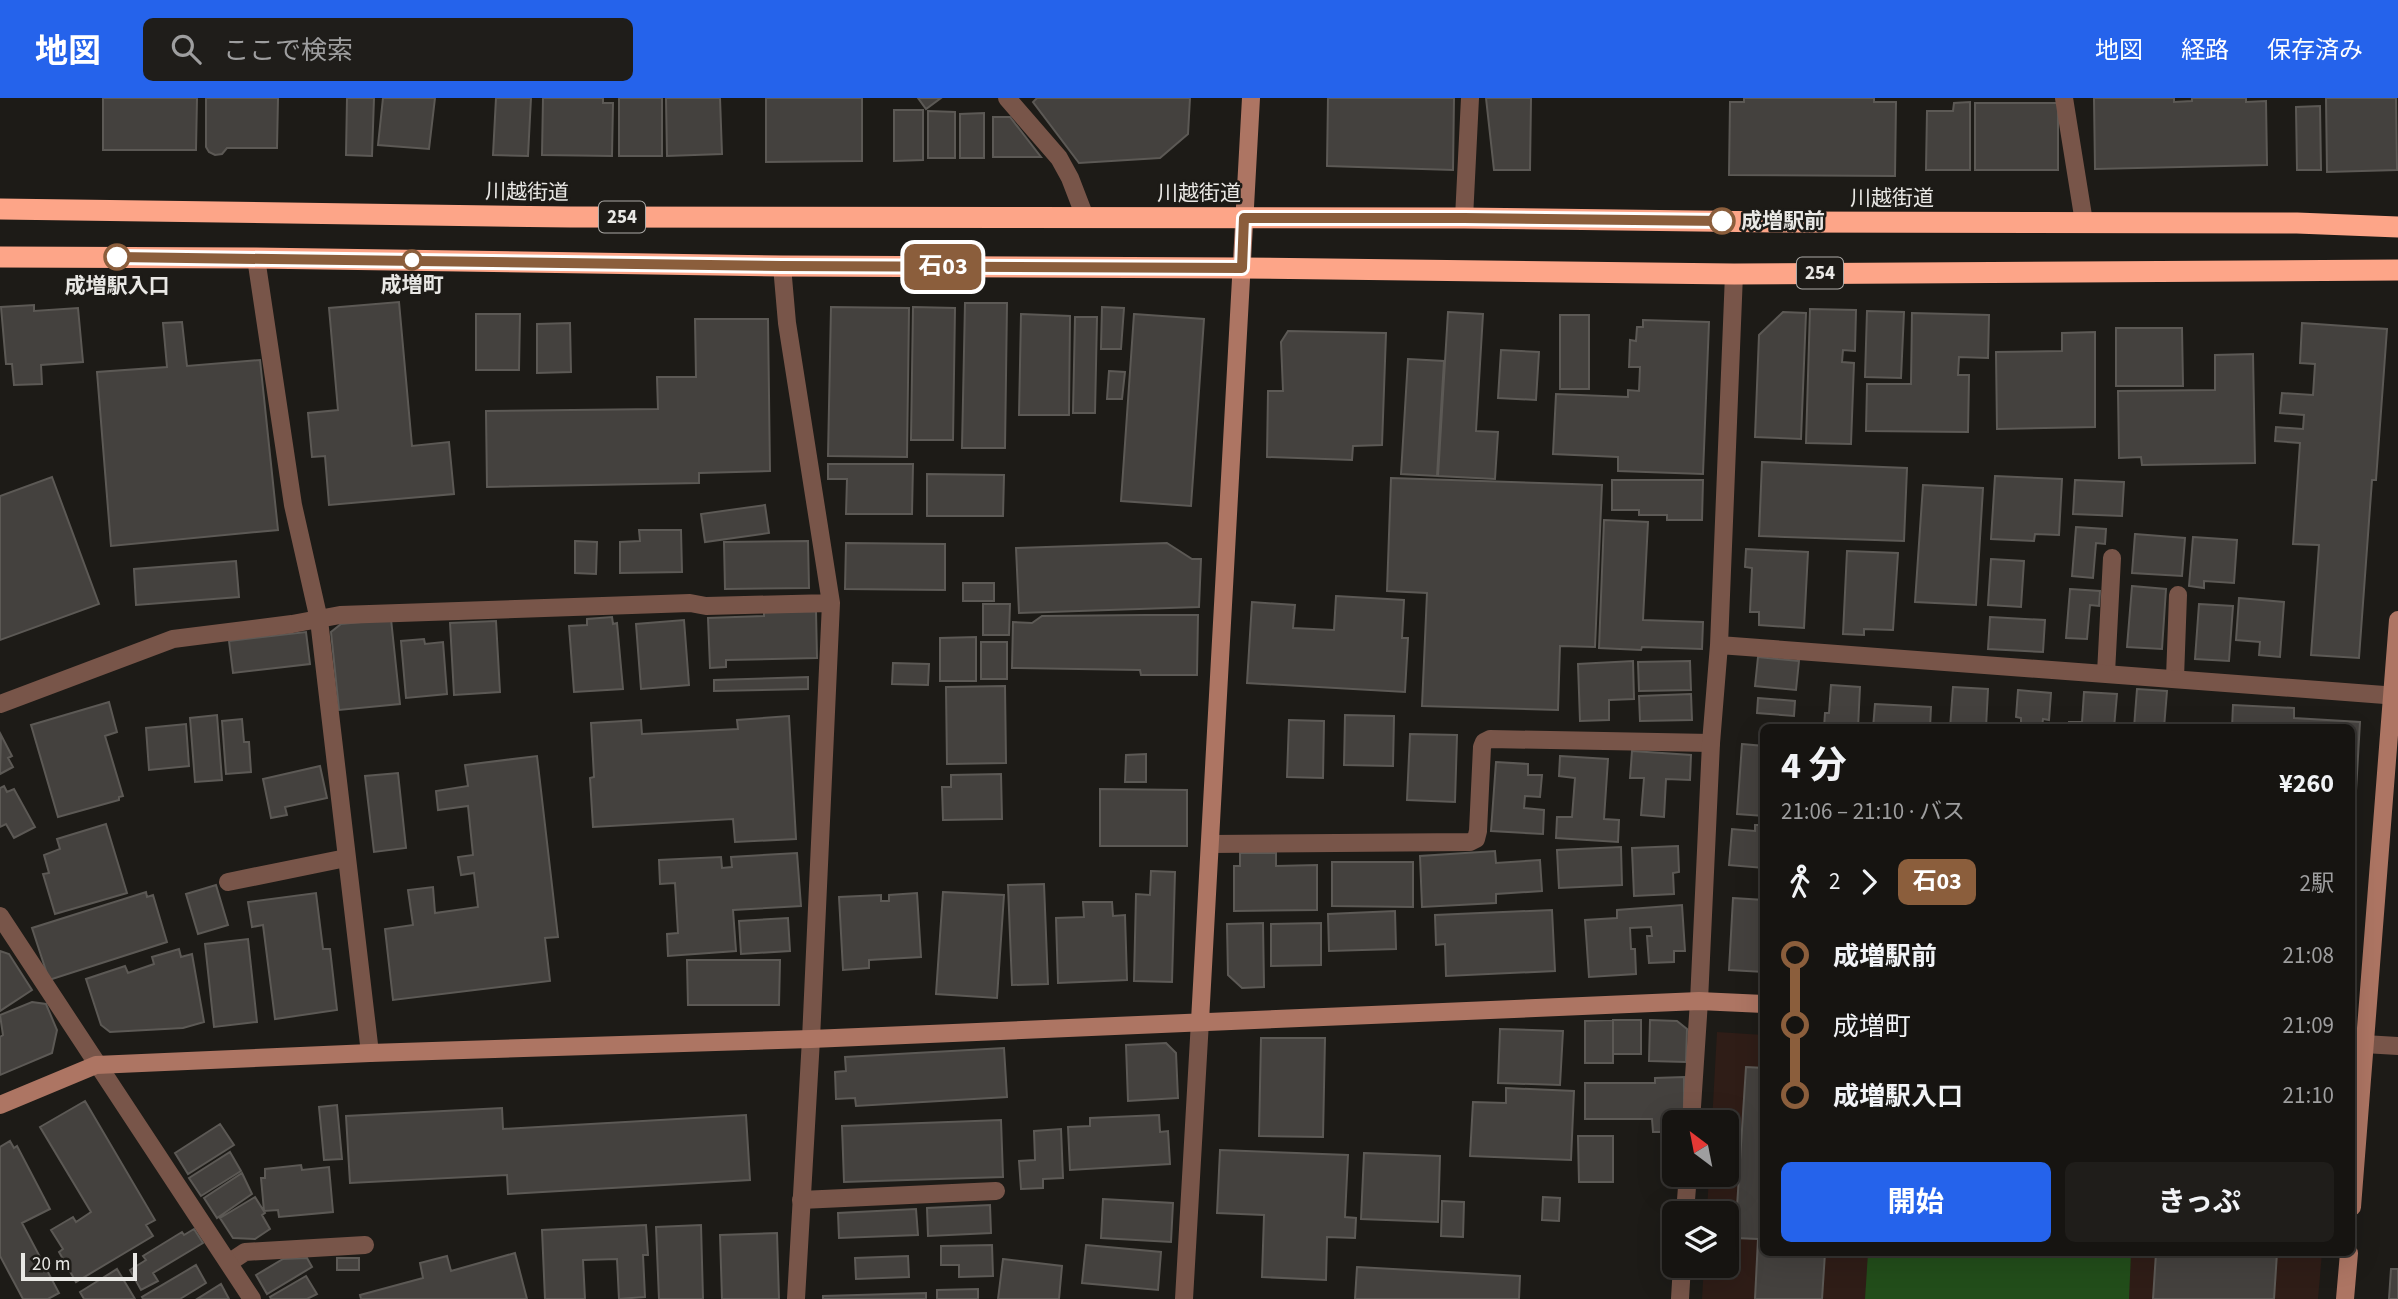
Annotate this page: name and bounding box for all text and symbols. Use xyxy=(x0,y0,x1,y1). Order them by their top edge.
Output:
search box xyxy=(143,18,633,81)
text: 地図 xyxy=(35,28,101,75)
icon: search xyxy=(167,30,205,68)
text: ここで検索 xyxy=(223,32,353,69)
text: 地図 xyxy=(2095,33,2143,68)
text: 経路 xyxy=(2181,33,2229,68)
text: 保存済み xyxy=(2267,33,2363,68)
street label: 川越街道 xyxy=(485,176,569,208)
street label: 川越街道 xyxy=(1157,178,1241,208)
street label: 川越街道 xyxy=(1850,183,1934,213)
road number: 254 xyxy=(599,202,645,232)
place label: 成増駅前 xyxy=(1741,206,1825,236)
marker: 成増駅前 xyxy=(1709,208,1735,234)
marker: 成増駅入口 xyxy=(104,244,130,270)
line badge: 石03 xyxy=(903,244,983,290)
text: 石03 xyxy=(918,249,968,284)
marker: 成増町 xyxy=(402,250,422,270)
road number: 254 xyxy=(1797,258,1843,288)
place label: 成増町 xyxy=(381,270,444,300)
place label: 成増駅入口 xyxy=(65,271,170,301)
text: 4 分 xyxy=(1781,739,1847,793)
text: ¥260 xyxy=(2279,765,2334,802)
text: 21:06 – 21:10 · バス xyxy=(1781,795,1965,828)
icon: walk xyxy=(1781,863,1819,901)
icon: forward xyxy=(1850,863,1888,901)
text: 石03 xyxy=(1912,864,1962,899)
text: 2 xyxy=(1829,865,1840,898)
text: 2駅 xyxy=(2300,867,2334,900)
text: 成増駅前 xyxy=(1833,938,1937,975)
text: 21:08 xyxy=(2283,939,2334,972)
text: 成増町 xyxy=(1833,1008,1911,1045)
text: 21:09 xyxy=(2283,1009,2334,1042)
text: 成増駅入口 xyxy=(1833,1078,1963,1115)
text: 21:10 xyxy=(2283,1079,2334,1112)
north arrow xyxy=(1662,1110,1740,1186)
map controls xyxy=(1662,1110,1739,1278)
button: 開始 xyxy=(1781,1162,2051,1242)
button: きっぷ xyxy=(2065,1162,2334,1242)
button: layers xyxy=(1662,1201,1739,1278)
scale bar xyxy=(21,1250,136,1282)
text: 20 m xyxy=(32,1251,70,1278)

